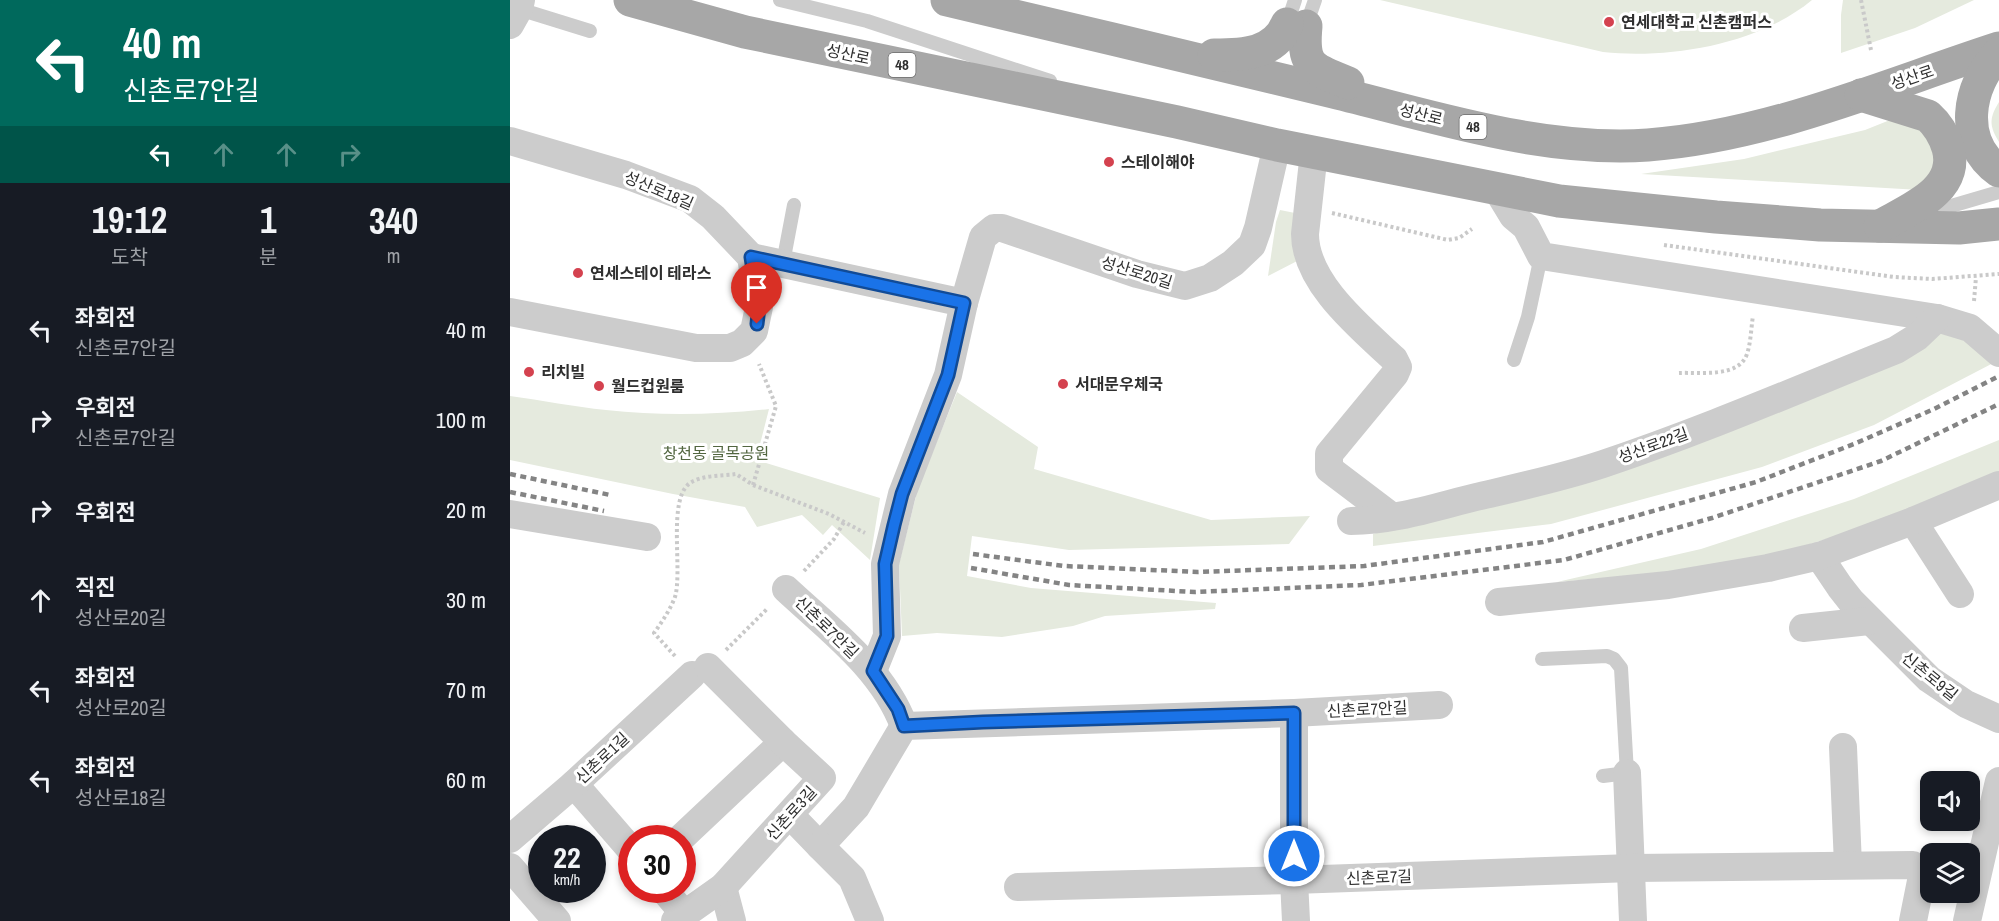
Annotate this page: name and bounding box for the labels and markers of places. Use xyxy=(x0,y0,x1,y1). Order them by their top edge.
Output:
place label: 연세대학교 신촌캠퍼스 xyxy=(1621,11,1772,33)
marker: 연세대학교 신촌캠퍼스 xyxy=(1602,15,1616,29)
place label: 스테이해야 xyxy=(1121,151,1195,173)
marker: 스테이해야 xyxy=(1102,155,1116,169)
place label: 연세스테이 테라스 xyxy=(590,262,712,284)
pin xyxy=(731,262,782,324)
marker: 연세스테이 테라스 xyxy=(571,266,585,280)
place label: 리치빌 xyxy=(541,361,585,383)
marker: 리치빌 xyxy=(522,365,536,379)
place label: 서대문우체국 xyxy=(1075,373,1163,395)
place label: 월드컵원룸 xyxy=(611,375,685,397)
marker: 서대문우체국 xyxy=(1056,377,1070,391)
marker: 월드컵원룸 xyxy=(592,379,606,393)

